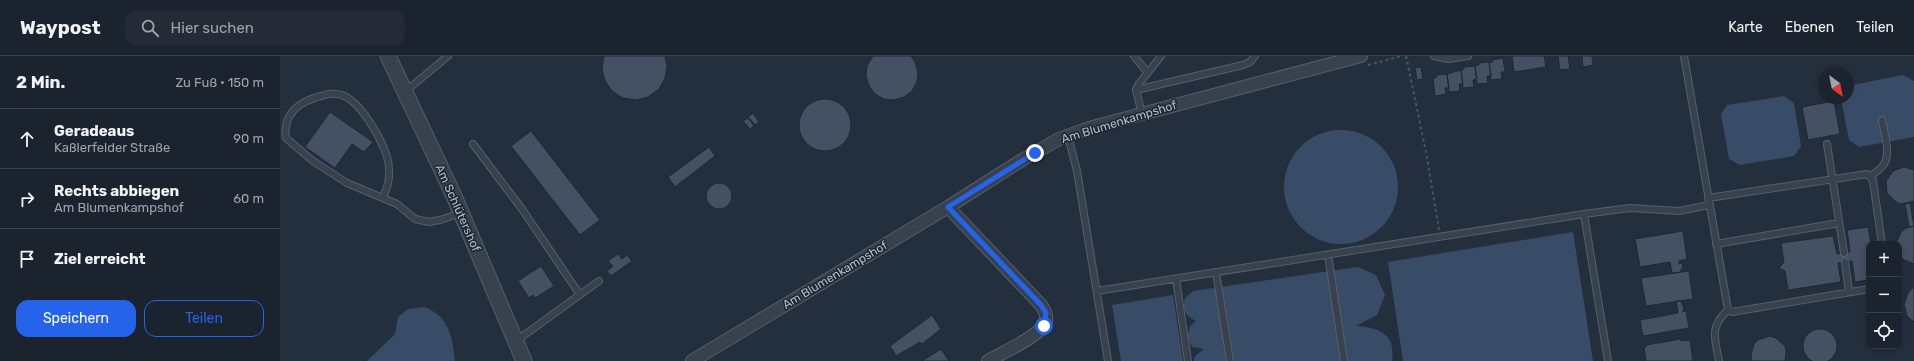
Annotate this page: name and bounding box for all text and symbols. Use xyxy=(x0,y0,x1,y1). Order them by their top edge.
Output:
search box xyxy=(125,10,405,46)
text: Waypost xyxy=(20,16,101,39)
icon: search xyxy=(139,17,161,39)
text: Hier suchen xyxy=(171,19,254,37)
text: Karte xyxy=(1728,19,1763,36)
text: Ebenen xyxy=(1785,19,1834,36)
text: Teilen xyxy=(1856,19,1894,36)
north arrow xyxy=(1818,68,1854,104)
text: 2 Min. xyxy=(16,72,65,92)
text: Zu Fuß · 150 m xyxy=(176,75,264,90)
street label: Am Blumenkampshof xyxy=(1060,98,1179,146)
text: Geradeaus xyxy=(54,122,134,140)
icon: ahead xyxy=(16,128,38,150)
text: 90 m xyxy=(233,131,264,146)
text: Kaßlerfelder Straße xyxy=(54,140,170,155)
route end xyxy=(1026,144,1044,162)
street label: Am Schlütershof xyxy=(432,162,484,254)
text: Rechts abbiegen xyxy=(54,182,179,200)
icon: right xyxy=(16,188,38,210)
text: 60 m xyxy=(233,191,264,206)
text: Am Blumenkampshof xyxy=(54,200,184,215)
street label: Am Blumenkampshof xyxy=(780,238,890,312)
map controls xyxy=(1866,241,1902,349)
button: + xyxy=(1866,241,1902,277)
icon: arrive xyxy=(16,248,38,270)
text: Ziel erreicht xyxy=(54,250,146,268)
button: − xyxy=(1866,277,1902,313)
button: Speichern xyxy=(16,300,136,337)
button: Teilen xyxy=(144,300,264,337)
button: locate xyxy=(1866,313,1902,349)
route start xyxy=(1035,317,1053,335)

